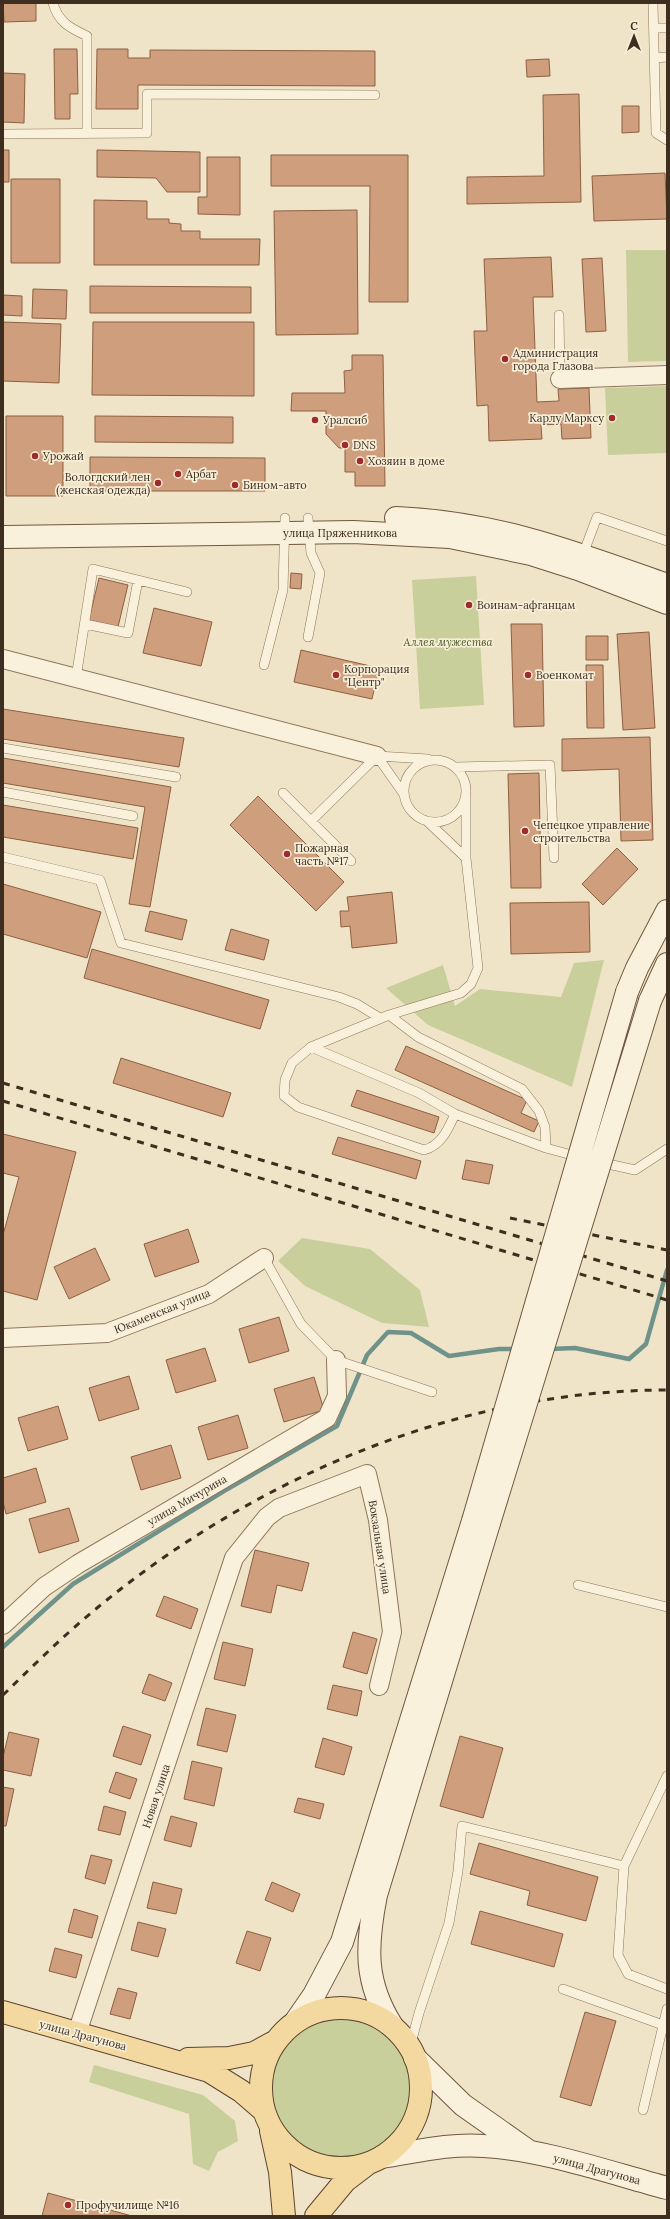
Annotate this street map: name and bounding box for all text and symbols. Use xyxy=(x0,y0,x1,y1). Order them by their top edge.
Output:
north arrow xyxy=(614,16,654,56)
text: С xyxy=(630,19,638,33)
place label: Администрация города Глазова xyxy=(512,346,598,373)
marker: Администрация города Глазова xyxy=(500,354,510,364)
place label: Карлу Марксу xyxy=(529,411,604,425)
place label: Уралсиб xyxy=(322,413,367,427)
marker: Карлу Марксу xyxy=(607,413,617,423)
marker: Уралсиб xyxy=(310,415,320,425)
place label: DNS xyxy=(353,438,376,452)
marker: DNS xyxy=(340,440,350,450)
place label: Урожай xyxy=(42,449,84,463)
marker: Урожай xyxy=(30,451,40,461)
place label: Хозяин в доме xyxy=(368,454,445,468)
marker: Хозяин в доме xyxy=(355,456,365,466)
place label: Арбат xyxy=(185,467,217,481)
marker: Арбат xyxy=(173,469,183,479)
place label: Вологдский лен (женская одежда) xyxy=(56,470,150,498)
marker: Вологдский лен (женская одежда) xyxy=(153,478,163,488)
place label: Бином-авто xyxy=(243,478,307,492)
marker: Бином-авто xyxy=(230,480,240,490)
street label: улица Пряженникова xyxy=(283,526,397,540)
place label: Воинам-афганцам xyxy=(477,598,575,612)
marker: Воинам-афганцам xyxy=(464,600,474,610)
park label: Аллея мужества xyxy=(403,635,493,649)
place label: Корпорация "Центр" xyxy=(344,662,409,689)
place label: Военкомат xyxy=(536,668,594,682)
marker: Корпорация "Центр" xyxy=(331,670,341,680)
marker: Военкомат xyxy=(523,670,533,680)
place label: Чепецкое управление строительства xyxy=(533,818,650,845)
marker: Чепецкое управление строительства xyxy=(520,826,530,836)
place label: Пожарная часть №17 xyxy=(295,841,349,868)
marker: Пожарная часть №17 xyxy=(282,849,292,859)
street label: Юкаменская улица xyxy=(112,1285,212,1337)
street label: улица Мичурина xyxy=(145,1471,229,1528)
street label: Вокзальная улица xyxy=(366,1499,394,1595)
street label: Новая улица xyxy=(139,1762,173,1830)
street label: улица Драгунова xyxy=(38,2017,128,2053)
street label: улица Драгунова xyxy=(552,2151,642,2187)
place label: Профучилище №16 xyxy=(76,2198,179,2212)
marker: Профучилище №16 xyxy=(63,2200,73,2210)

